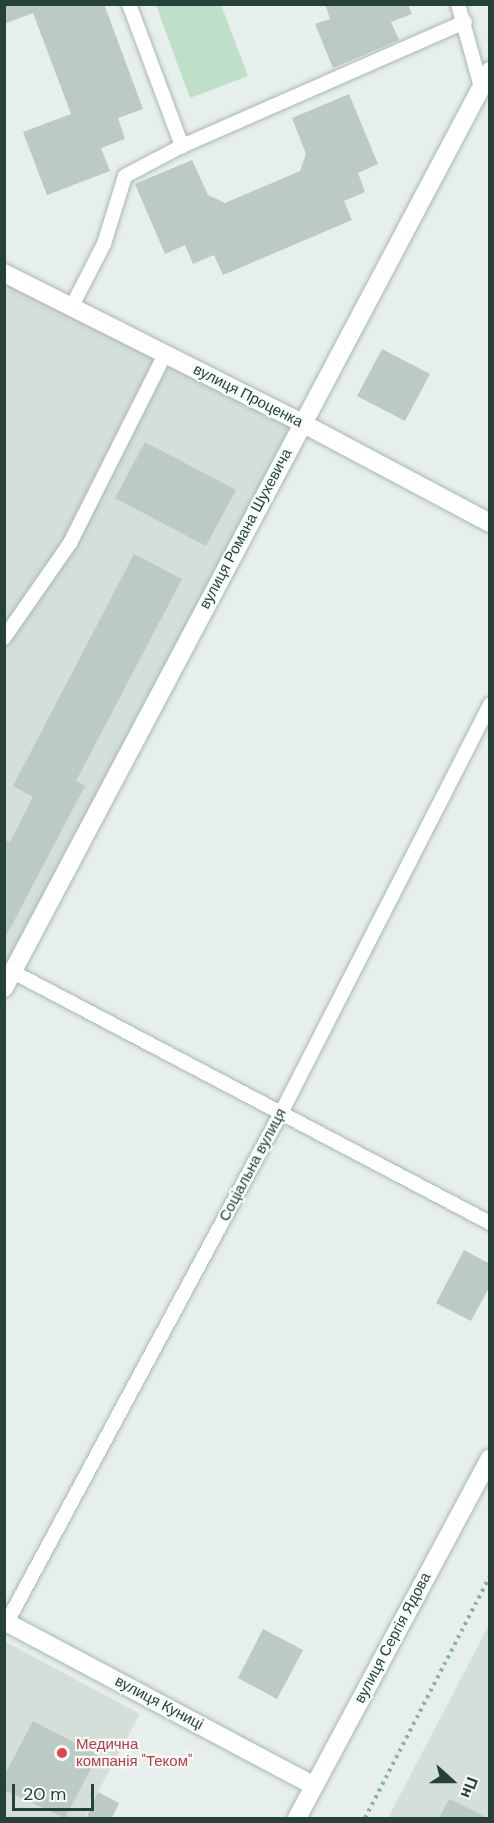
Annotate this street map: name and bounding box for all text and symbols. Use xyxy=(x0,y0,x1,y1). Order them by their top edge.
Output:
street label: вулиця Проценка xyxy=(190,361,306,431)
street label: вулиця Романа Шухевича xyxy=(196,446,296,612)
street label: Соціальна вулиця xyxy=(216,1105,290,1225)
street label: вулиця Сергія Ядова xyxy=(351,1570,435,1706)
street label: вулиця Куниці xyxy=(112,1672,206,1734)
place label: Медична компанія "Теком" xyxy=(76,1735,192,1770)
marker: Медична компанія "Теком" xyxy=(53,1744,71,1762)
north arrow xyxy=(422,1751,482,1811)
scale bar xyxy=(15,1772,98,1810)
text: Пн xyxy=(456,1774,483,1801)
text: 20 m xyxy=(23,1782,66,1806)

